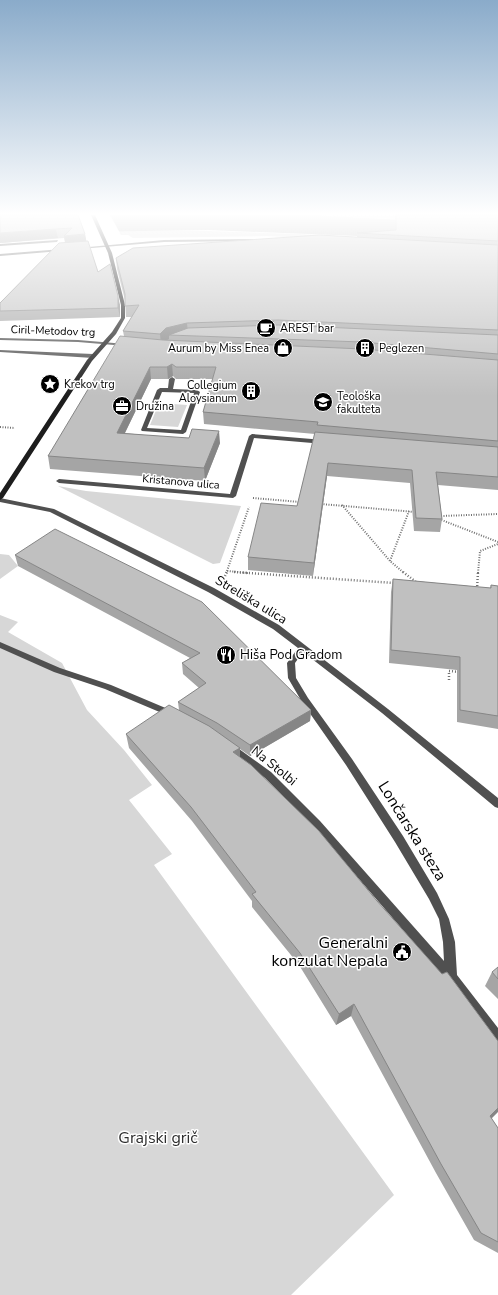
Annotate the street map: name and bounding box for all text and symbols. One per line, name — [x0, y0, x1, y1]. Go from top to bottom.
cafe icon: AREST bar — [255, 317, 277, 339]
place label: AREST bar — [280, 321, 334, 336]
street label: Ciril-Metodov trg — [10, 322, 96, 340]
shop icon: Aurum by Miss Enea — [272, 337, 294, 359]
building icon: Peglezen — [354, 337, 376, 359]
place label: Aurum by Miss Enea — [168, 341, 269, 356]
place label: Peglezen — [379, 341, 424, 356]
place icon: Krekov trg — [39, 373, 61, 395]
place label: Krekov trg — [64, 377, 115, 392]
place label: Collegium Aloysianum — [179, 378, 237, 406]
building icon: Collegium Aloysianum — [240, 380, 262, 402]
place label: Teološka fakulteta — [337, 389, 381, 417]
school or university icon: Teološka fakulteta — [312, 391, 334, 413]
office icon: Družina — [111, 395, 133, 417]
place label: Družina — [136, 399, 174, 414]
street label: Kristanova ulica — [142, 471, 220, 493]
street label: Streliška ulica — [212, 571, 290, 629]
restaurant icon: Hiša Pod Gradom — [215, 644, 237, 666]
place label: Hiša Pod Gradom — [240, 646, 342, 664]
street label: Na Stolbi — [247, 742, 301, 790]
street label: Lončarska steza — [373, 777, 451, 885]
place label: Generalni konzulat Nepala — [272, 932, 388, 972]
public building icon: Generalni konzulat Nepala — [391, 941, 413, 963]
park label: Grajski grič — [118, 1127, 198, 1149]

